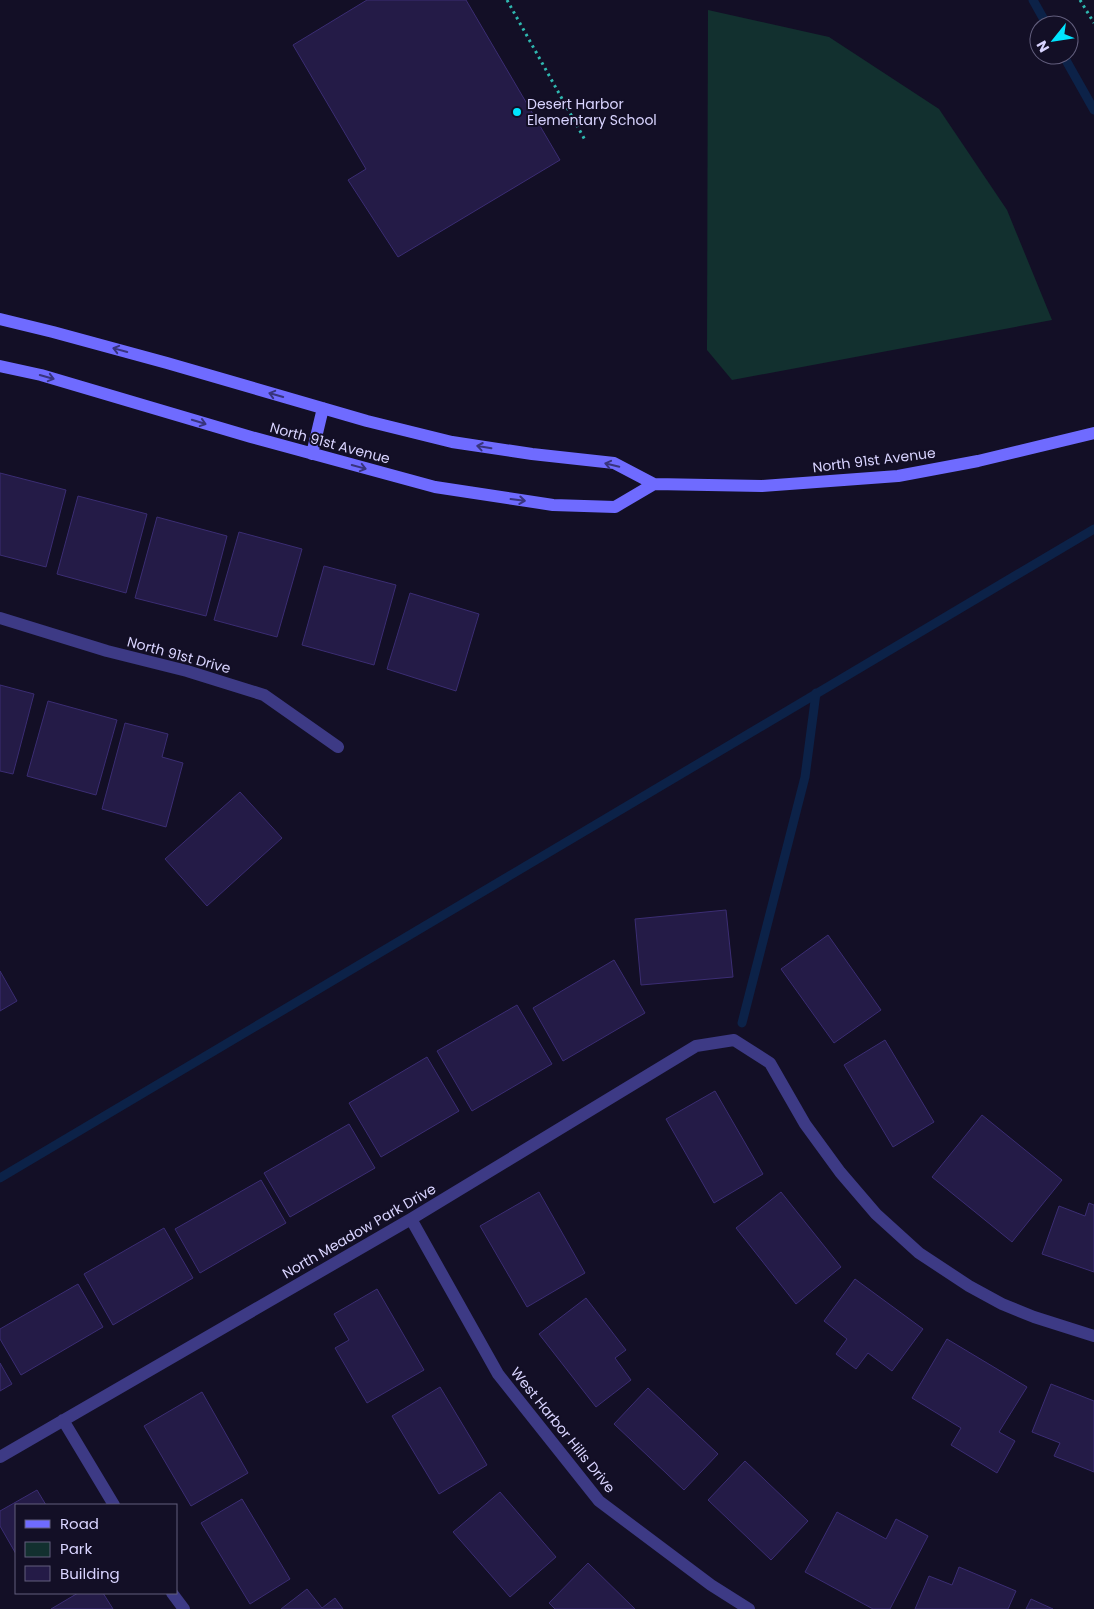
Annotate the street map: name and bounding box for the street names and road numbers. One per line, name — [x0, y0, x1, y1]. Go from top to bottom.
street label: North 91st Avenue — [268, 417, 393, 469]
street label: North 91st Avenue — [811, 442, 937, 477]
street label: North 91st Drive — [125, 632, 233, 679]
street label: North Meadow Park Drive — [278, 1179, 440, 1283]
street label: West Harbor Hills Drive — [506, 1363, 620, 1497]

